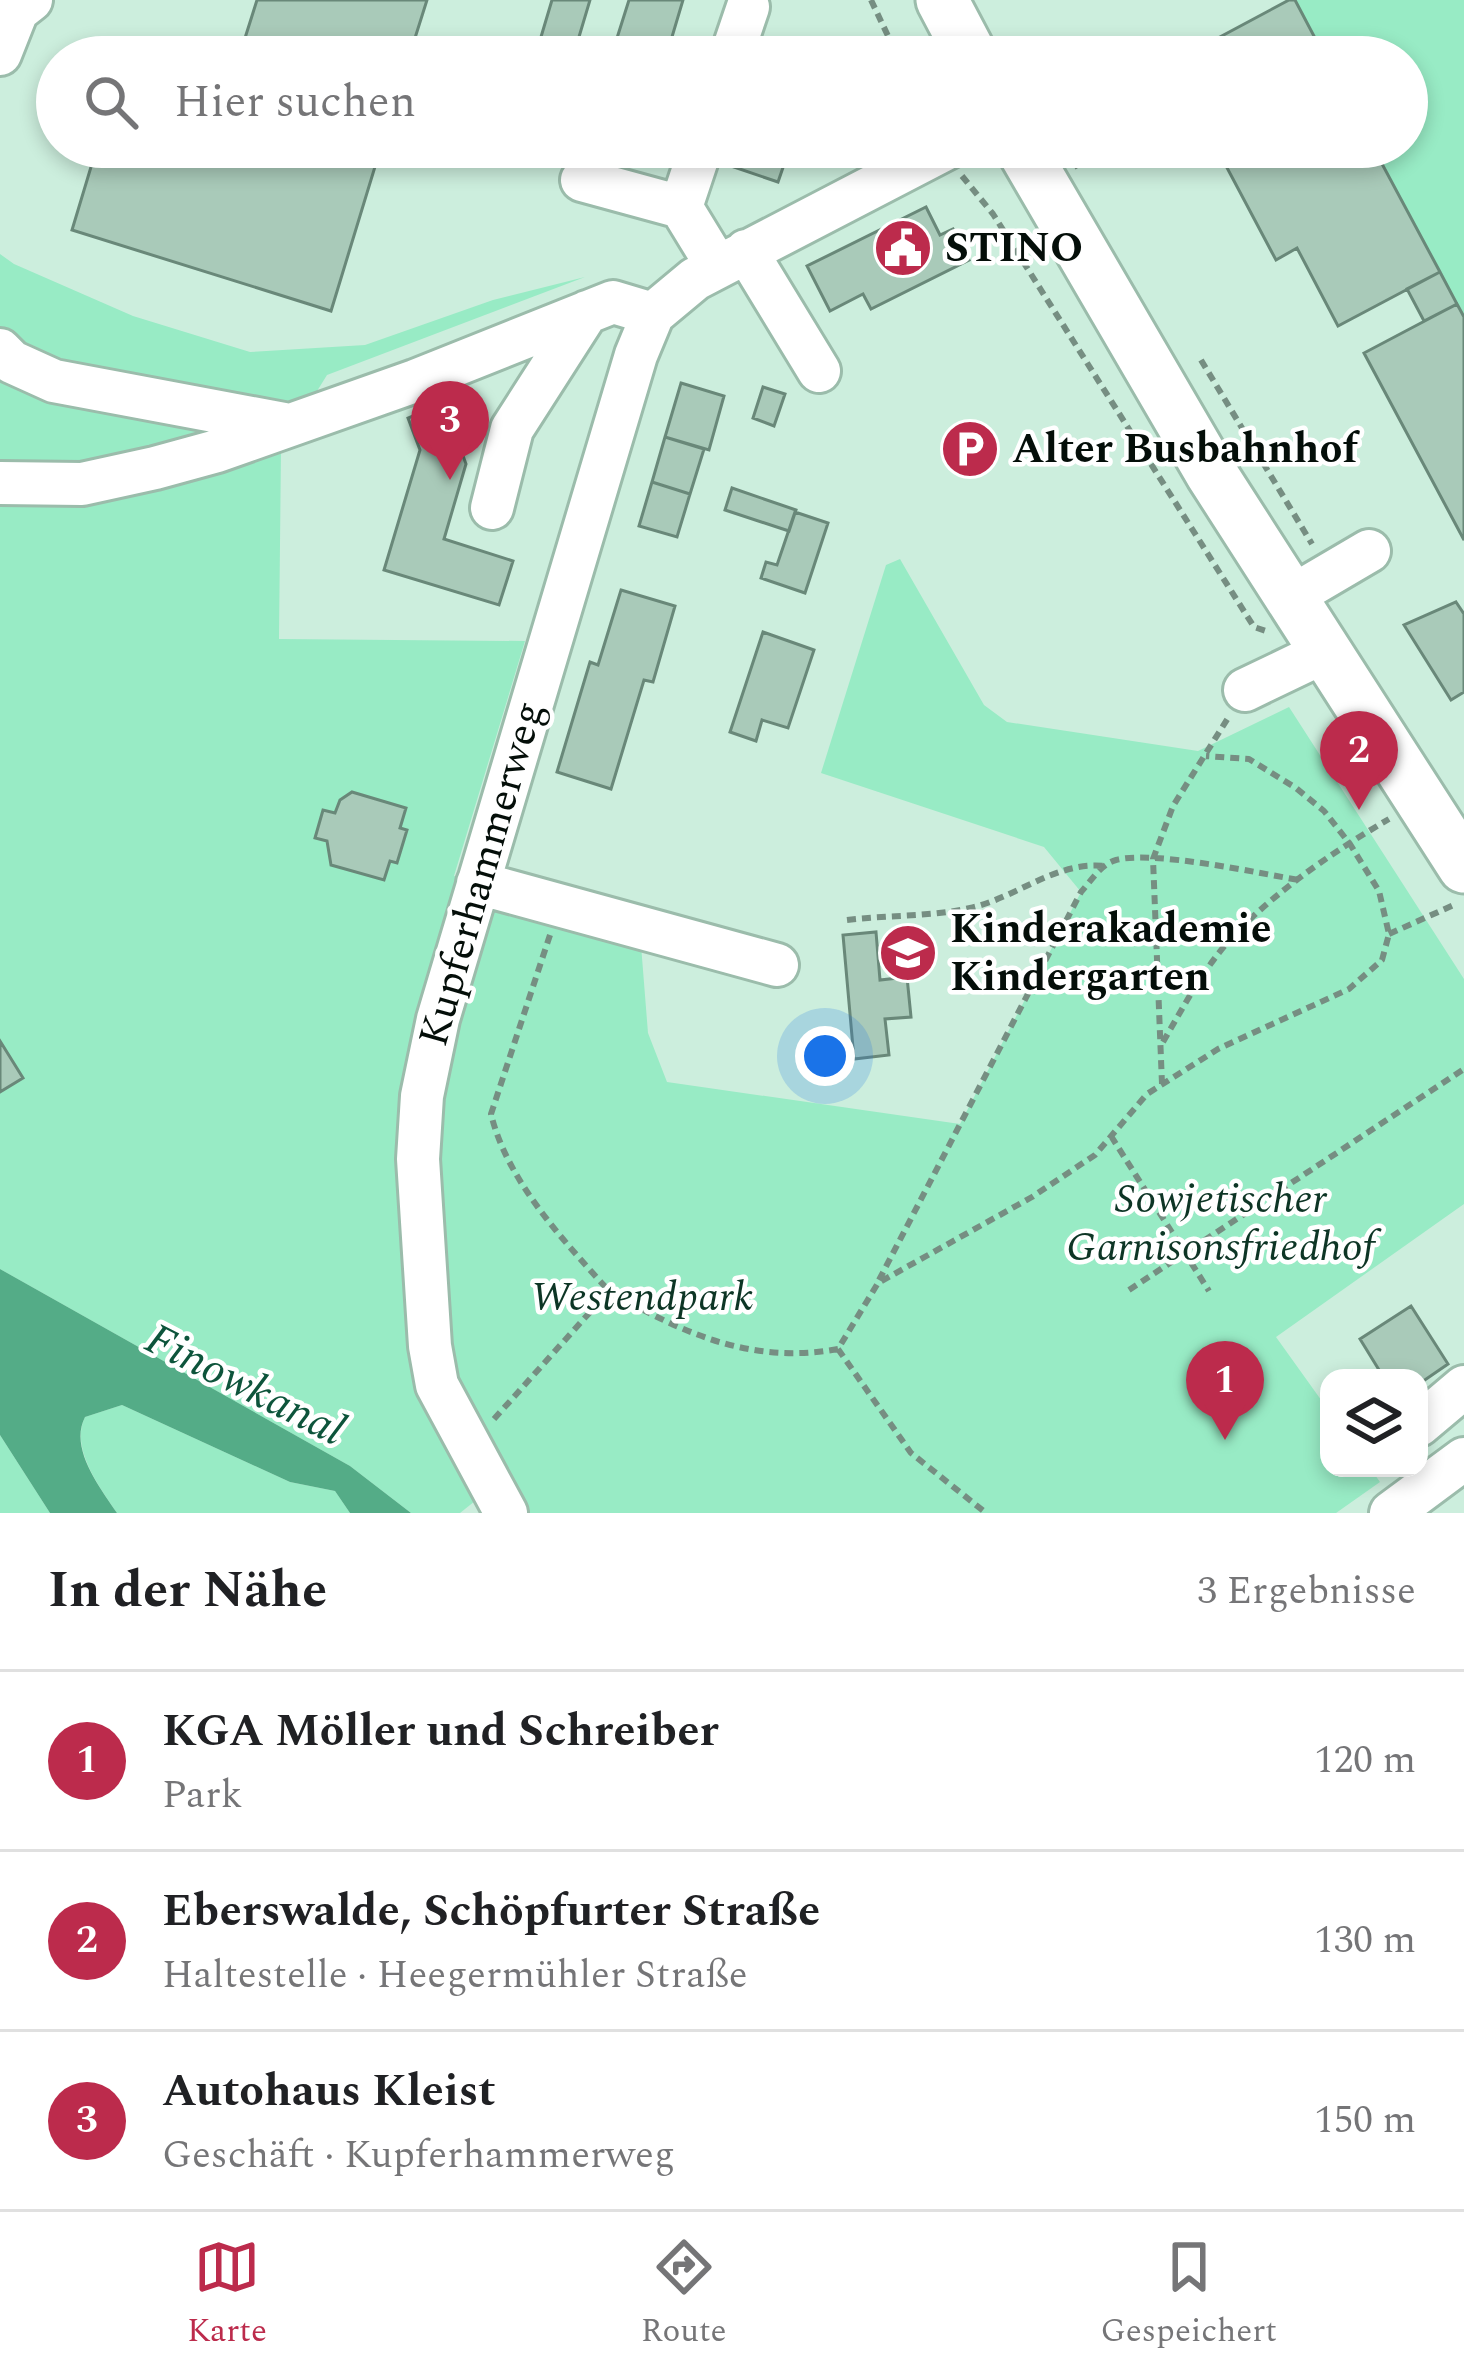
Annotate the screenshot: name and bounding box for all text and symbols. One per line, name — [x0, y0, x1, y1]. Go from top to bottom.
search box — [36, 36, 1428, 168]
text: Hier suchen — [174, 68, 416, 137]
icon: search — [78, 69, 144, 135]
public building icon: STINO — [872, 217, 934, 279]
place label: STINO — [945, 217, 1083, 280]
pin: 3 — [411, 381, 489, 480]
parking icon: Alter Busbahnhof — [939, 418, 1001, 480]
place label: Alter Busbahnhof — [1012, 418, 1360, 481]
street label: Kupferhammerweg — [403, 694, 561, 1054]
pin: 2 — [1320, 711, 1398, 810]
place label: Kinderakademie Kindergarten — [950, 898, 1272, 1009]
school or university icon: Kinderakademie Kindergarten — [877, 922, 939, 984]
your location — [795, 1026, 855, 1086]
park label: Sowjetischer Garnisonsfriedhof — [1066, 1168, 1382, 1279]
park label: Westendpark — [531, 1266, 753, 1329]
water label: Finowkanal — [133, 1305, 357, 1465]
pin: 1 — [1186, 1341, 1264, 1440]
map controls — [1320, 1369, 1428, 1477]
button: layers — [1320, 1369, 1428, 1477]
text: In der Nähe — [48, 1552, 327, 1630]
text: 3 Ergebnisse — [1197, 1562, 1416, 1621]
text: KGA Möller und Schreiber — [162, 1697, 719, 1766]
text: 1 — [76, 1731, 98, 1790]
text: 120 m — [1314, 1731, 1416, 1790]
text: Park — [162, 1766, 242, 1825]
text: Eberswalde, Schöpfurter Straße — [162, 1877, 820, 1946]
text: 2 — [76, 1911, 98, 1970]
text: 130 m — [1314, 1911, 1416, 1970]
text: Haltestelle · Heegermühler Straße — [162, 1946, 748, 2005]
text: Autohaus Kleist — [162, 2057, 496, 2126]
text: 3 — [76, 2091, 98, 2150]
text: 150 m — [1314, 2091, 1416, 2150]
text: Geschäft · Kupferhammerweg — [162, 2126, 675, 2185]
tab: Karte — [187, 2234, 267, 2356]
tab: Route — [641, 2234, 727, 2356]
tab: Gespeichert — [1101, 2234, 1277, 2356]

